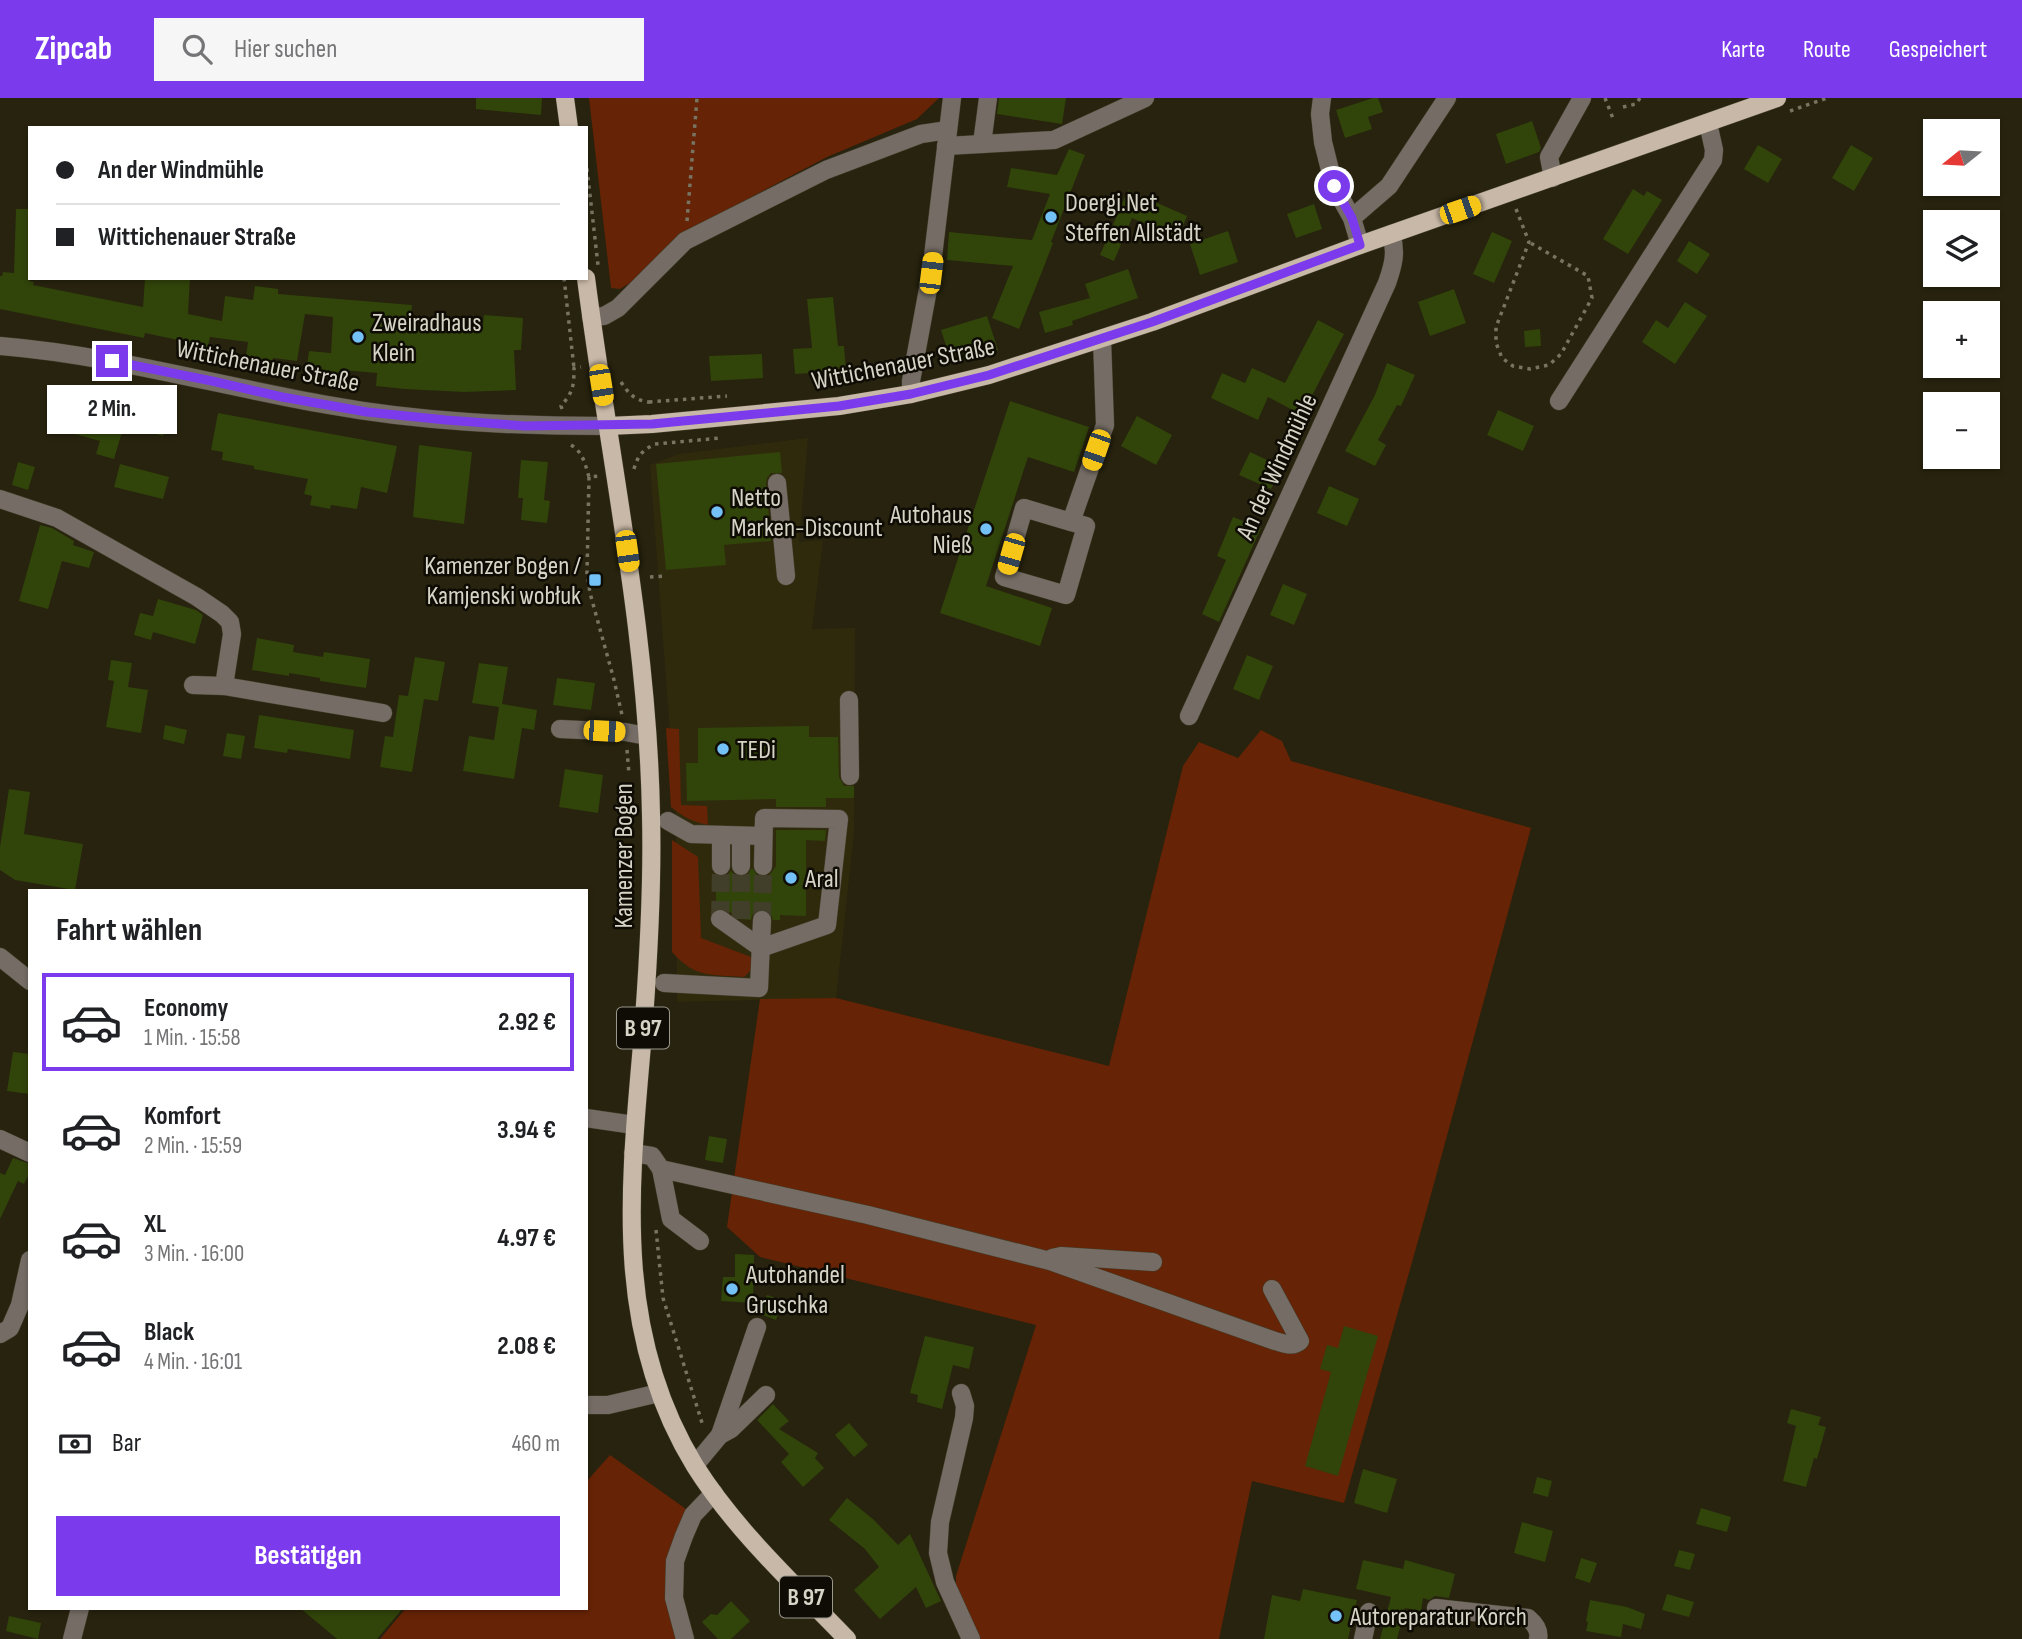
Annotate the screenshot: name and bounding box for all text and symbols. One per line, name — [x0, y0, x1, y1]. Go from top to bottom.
search box — [154, 18, 644, 81]
text: Zipcab — [35, 29, 112, 69]
icon: search — [178, 30, 216, 68]
text: Hier suchen — [234, 34, 337, 65]
text: Karte — [1721, 35, 1765, 64]
text: Route — [1803, 35, 1851, 64]
text: Gespeichert — [1889, 35, 1987, 64]
north arrow — [1923, 119, 2000, 196]
map controls — [1923, 119, 2000, 469]
text: An der Windmühle — [98, 155, 264, 186]
route start — [1318, 170, 1350, 202]
place label: Doergi.Net Steffen Allstädt — [1065, 188, 1201, 249]
car — [1437, 193, 1484, 227]
marker: Doergi.Net Steffen Allstädt — [1043, 209, 1059, 225]
button: layers — [1923, 210, 2000, 287]
text: Wittichenauer Straße — [98, 222, 296, 253]
car — [919, 251, 944, 295]
button: + — [1923, 301, 2000, 378]
place label: Zweiradhaus Klein — [372, 308, 482, 369]
marker: Zweiradhaus Klein — [350, 329, 366, 345]
street label: Wittichenauer Straße — [809, 332, 998, 397]
street label: Wittichenauer Straße — [173, 334, 362, 399]
route end — [96, 345, 128, 377]
car — [588, 363, 615, 407]
callout: 2 Min. — [47, 386, 177, 434]
street label: An der Windmühle — [1230, 389, 1325, 545]
button: − — [1923, 392, 2000, 469]
text: 2 Min. — [88, 395, 136, 423]
car — [1080, 427, 1113, 473]
place label: Netto Marken-Discount — [731, 483, 883, 544]
place label: Autohaus Nieß — [889, 500, 972, 561]
marker: Netto Marken-Discount — [709, 504, 725, 520]
marker: Autohaus Nieß — [978, 521, 994, 537]
car — [614, 529, 641, 573]
car — [996, 531, 1027, 577]
place label: Kamenzer Bogen / Kamjenski wobłuk — [424, 551, 581, 612]
marker: Kamenzer Bogen / Kamjenski wobłuk — [587, 572, 603, 588]
car — [583, 719, 626, 743]
place label: TEDi — [737, 735, 776, 766]
marker: TEDi — [715, 741, 731, 757]
street label: Kamenzer Bogen — [609, 783, 640, 929]
place label: Aral — [804, 864, 839, 895]
marker: Aral — [783, 870, 799, 886]
text: Fahrt wählen — [56, 911, 202, 950]
icon: car — [60, 991, 123, 1054]
text: Economy — [144, 993, 228, 1024]
text: 2.92 € — [498, 1007, 556, 1038]
road number: B 97 — [617, 1008, 669, 1048]
text: 1 Min. · 15:58 — [144, 1024, 241, 1052]
icon: car — [60, 1099, 123, 1162]
text: Komfort — [144, 1101, 221, 1132]
text: 3.94 € — [497, 1115, 556, 1146]
text: 2 Min. · 15:59 — [144, 1132, 242, 1160]
icon: car — [60, 1207, 123, 1270]
text: XL — [144, 1209, 166, 1240]
text: 4.97 € — [497, 1223, 556, 1254]
text: 3 Min. · 16:00 — [144, 1240, 244, 1268]
place label: Autohandel Gruschka — [745, 1260, 845, 1321]
marker: Autohandel Gruschka — [724, 1281, 740, 1297]
icon: car — [60, 1315, 123, 1378]
text: Black — [144, 1317, 194, 1348]
text: 2.08 € — [497, 1331, 556, 1362]
text: 4 Min. · 16:01 — [144, 1348, 242, 1376]
icon: cash — [56, 1425, 94, 1463]
text: Bar — [112, 1428, 141, 1459]
text: 460 m — [512, 1430, 560, 1458]
button: Bestätigen — [56, 1516, 560, 1596]
road number: B 97 — [780, 1576, 832, 1618]
place label: Autoreparatur Korch — [1349, 1602, 1527, 1633]
marker: Autoreparatur Korch — [1328, 1608, 1344, 1624]

